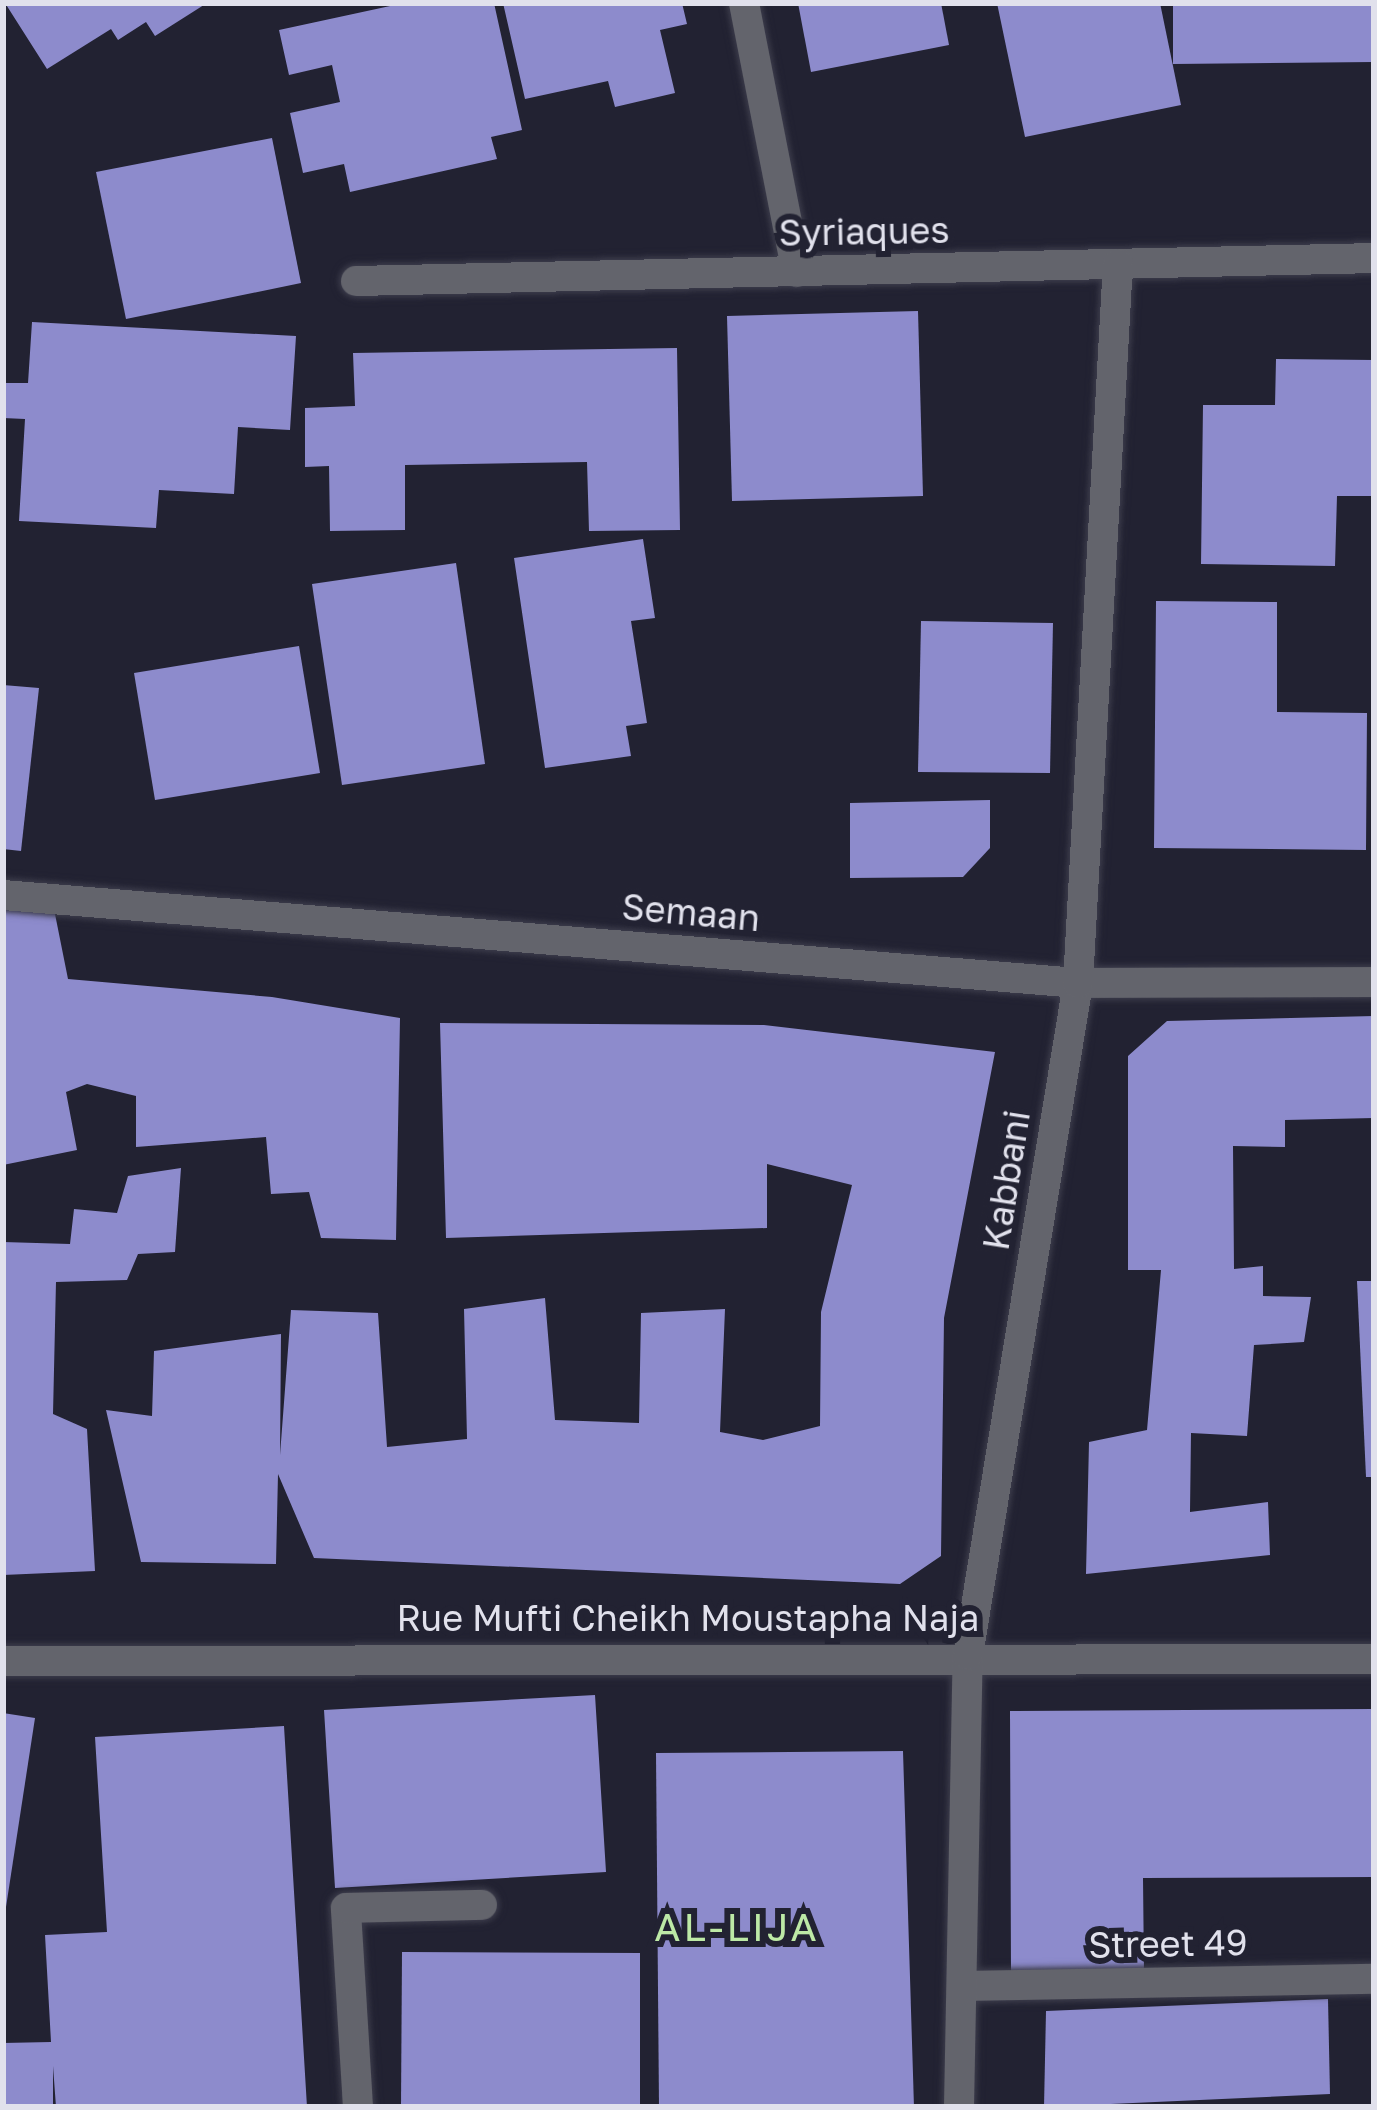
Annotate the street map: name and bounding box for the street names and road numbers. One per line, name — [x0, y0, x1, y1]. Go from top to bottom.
street label: Syriaques — [778, 208, 950, 254]
street label: Semaan — [620, 884, 762, 940]
street label: Kabbani — [974, 1107, 1038, 1253]
street label: Rue Mufti Cheikh Moustapha Naja — [397, 1596, 979, 1640]
street label: Street 49 — [1088, 1920, 1248, 1966]

